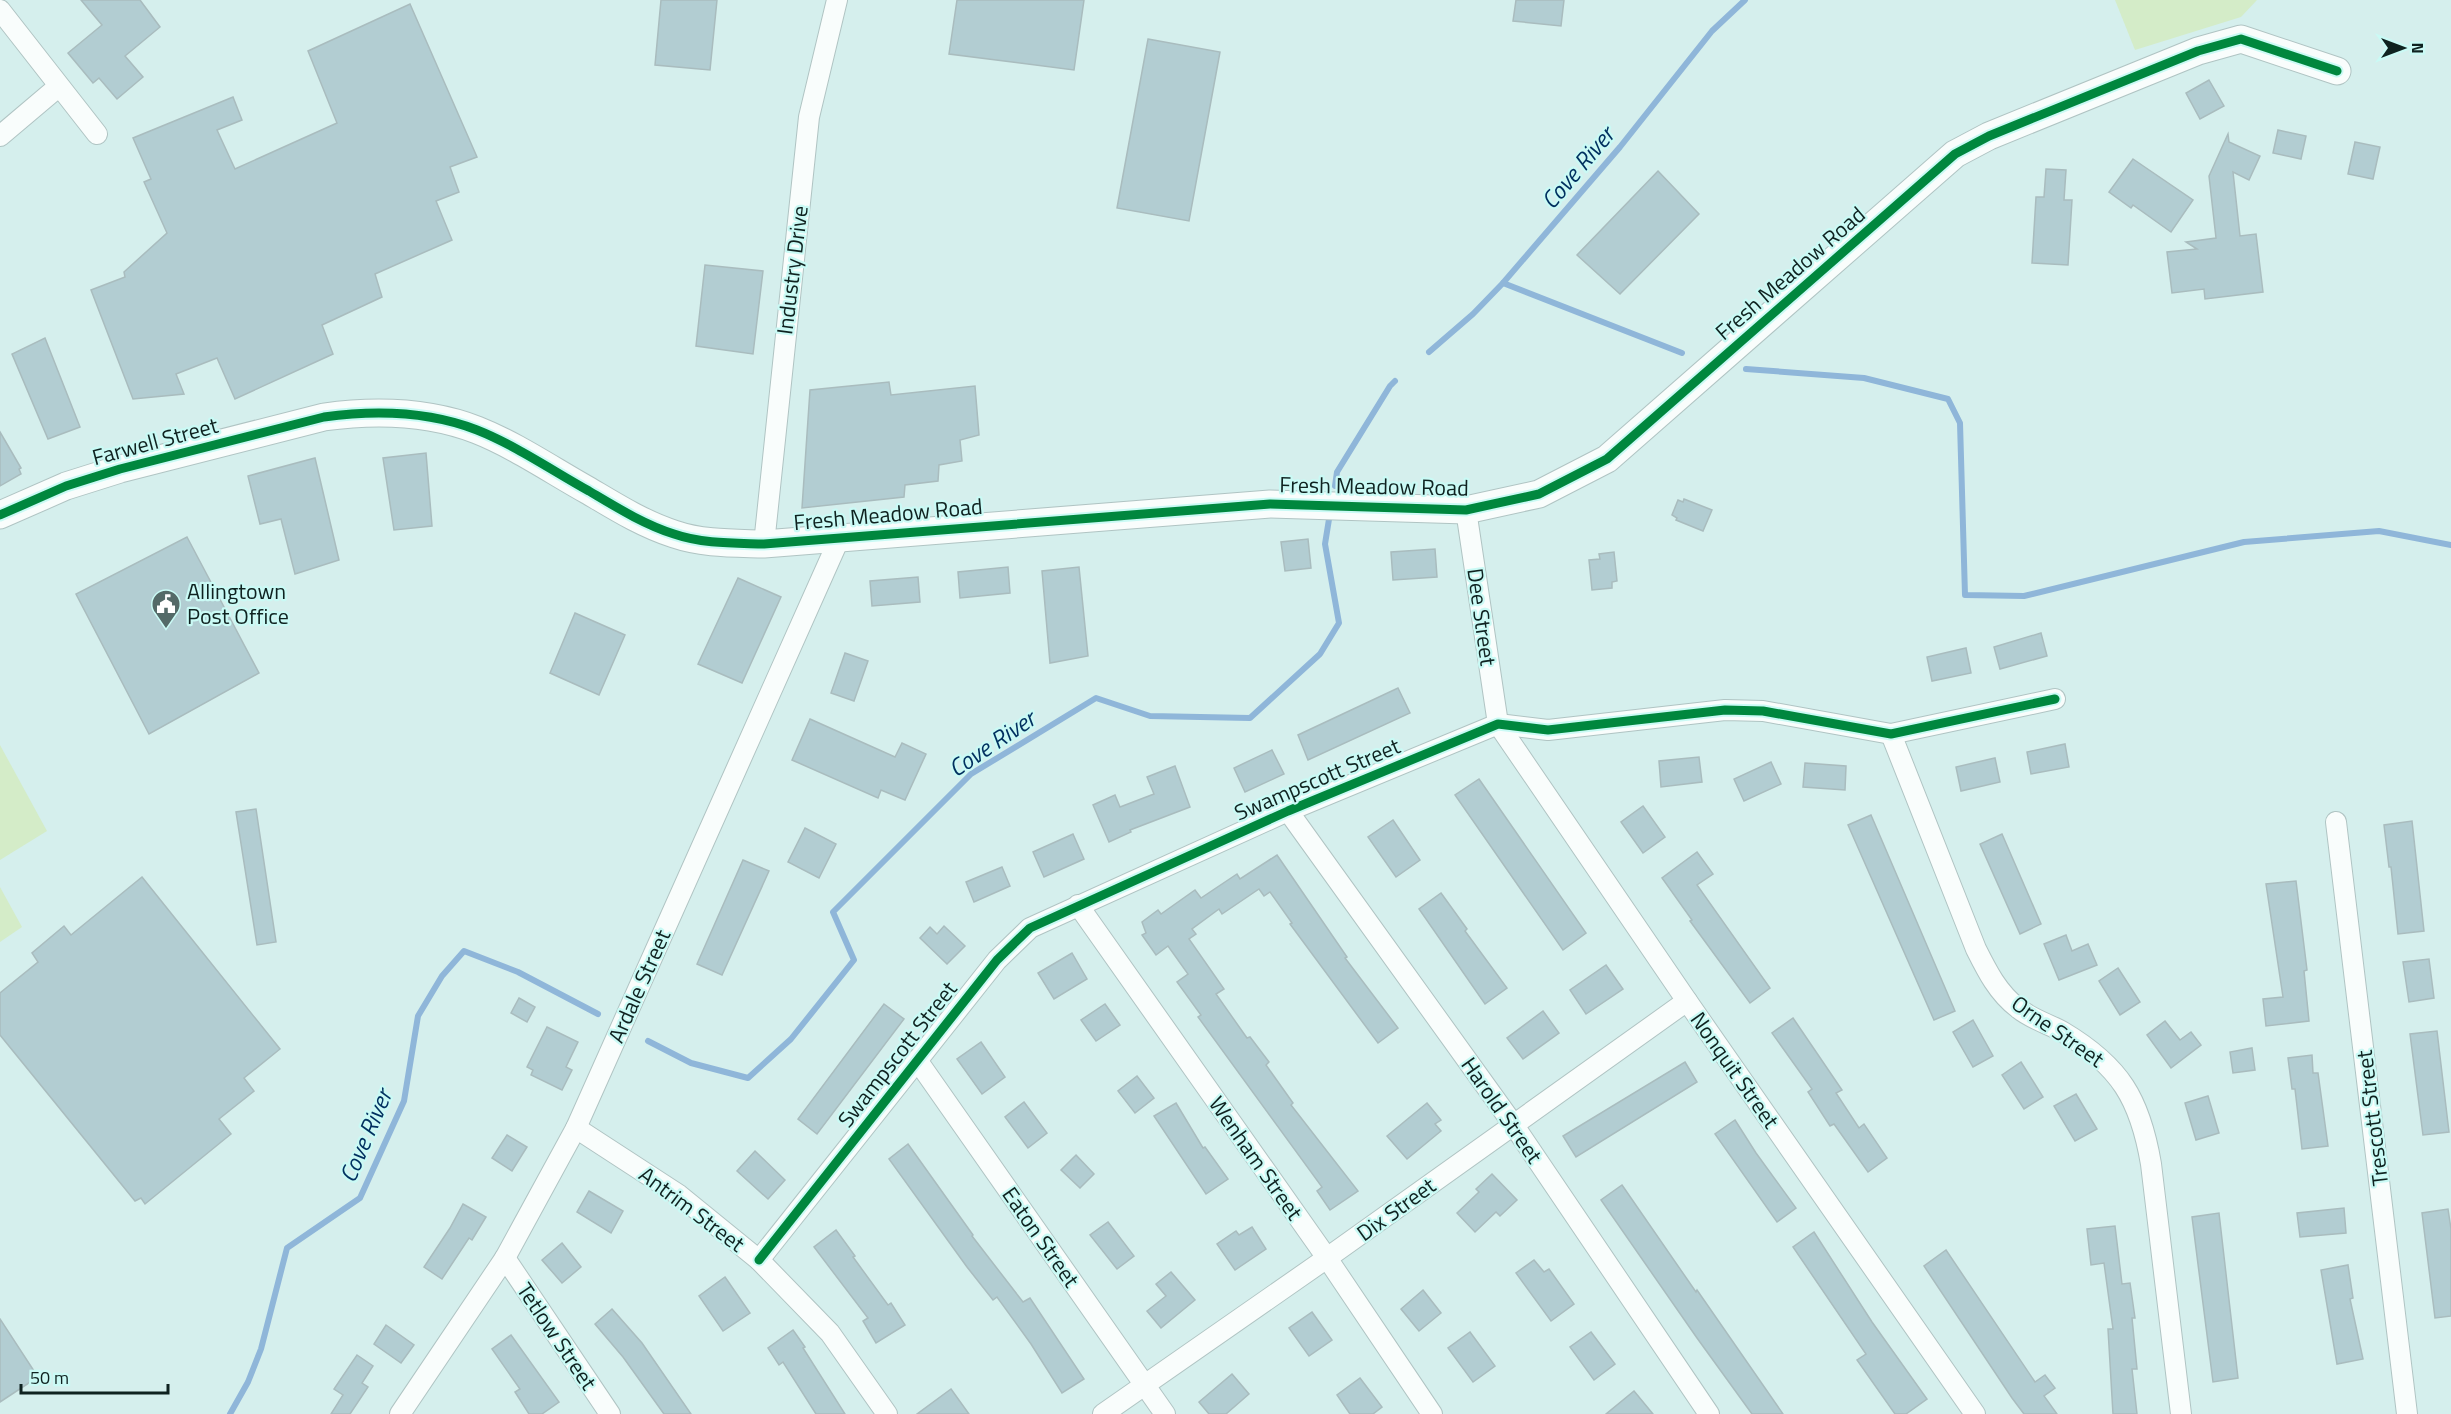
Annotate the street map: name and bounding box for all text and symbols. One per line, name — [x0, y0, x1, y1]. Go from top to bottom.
north arrow — [2373, 18, 2433, 78]
text: N — [2406, 42, 2430, 54]
water label: Cove River — [1532, 116, 1625, 216]
street label: Fresh Meadow Road — [1707, 198, 1873, 348]
street label: Industry Drive — [767, 204, 817, 336]
street label: Farwell Street — [88, 408, 222, 474]
street label: Fresh Meadow Road — [1279, 467, 1469, 505]
street label: Fresh Meadow Road — [792, 489, 984, 539]
street label: Dee Street — [1458, 566, 1506, 668]
place label: Allingtown Post Office — [187, 574, 289, 633]
public building icon: Allingtown Post Office — [150, 588, 182, 630]
water label: Cove River — [941, 699, 1045, 786]
street label: Swampscott Street — [1229, 729, 1406, 829]
street label: Ardale Street — [599, 924, 679, 1048]
street label: Swampscott Street — [829, 973, 965, 1134]
street label: Orne Street — [2005, 986, 2112, 1076]
street label: Nonquit Street — [1682, 1005, 1788, 1135]
street label: Trescott Street — [2347, 1048, 2397, 1188]
street label: Harold Street — [1453, 1050, 1551, 1170]
water label: Cove River — [329, 1080, 402, 1188]
street label: Wenham Street — [1201, 1089, 1312, 1227]
street label: Antrim Street — [632, 1158, 752, 1260]
street label: Dix Street — [1349, 1168, 1443, 1249]
street label: Eaton Street — [994, 1180, 1088, 1294]
street label: Tetlow Street — [508, 1275, 606, 1397]
scale bar — [21, 1357, 168, 1395]
text: 50 m — [30, 1364, 69, 1391]

